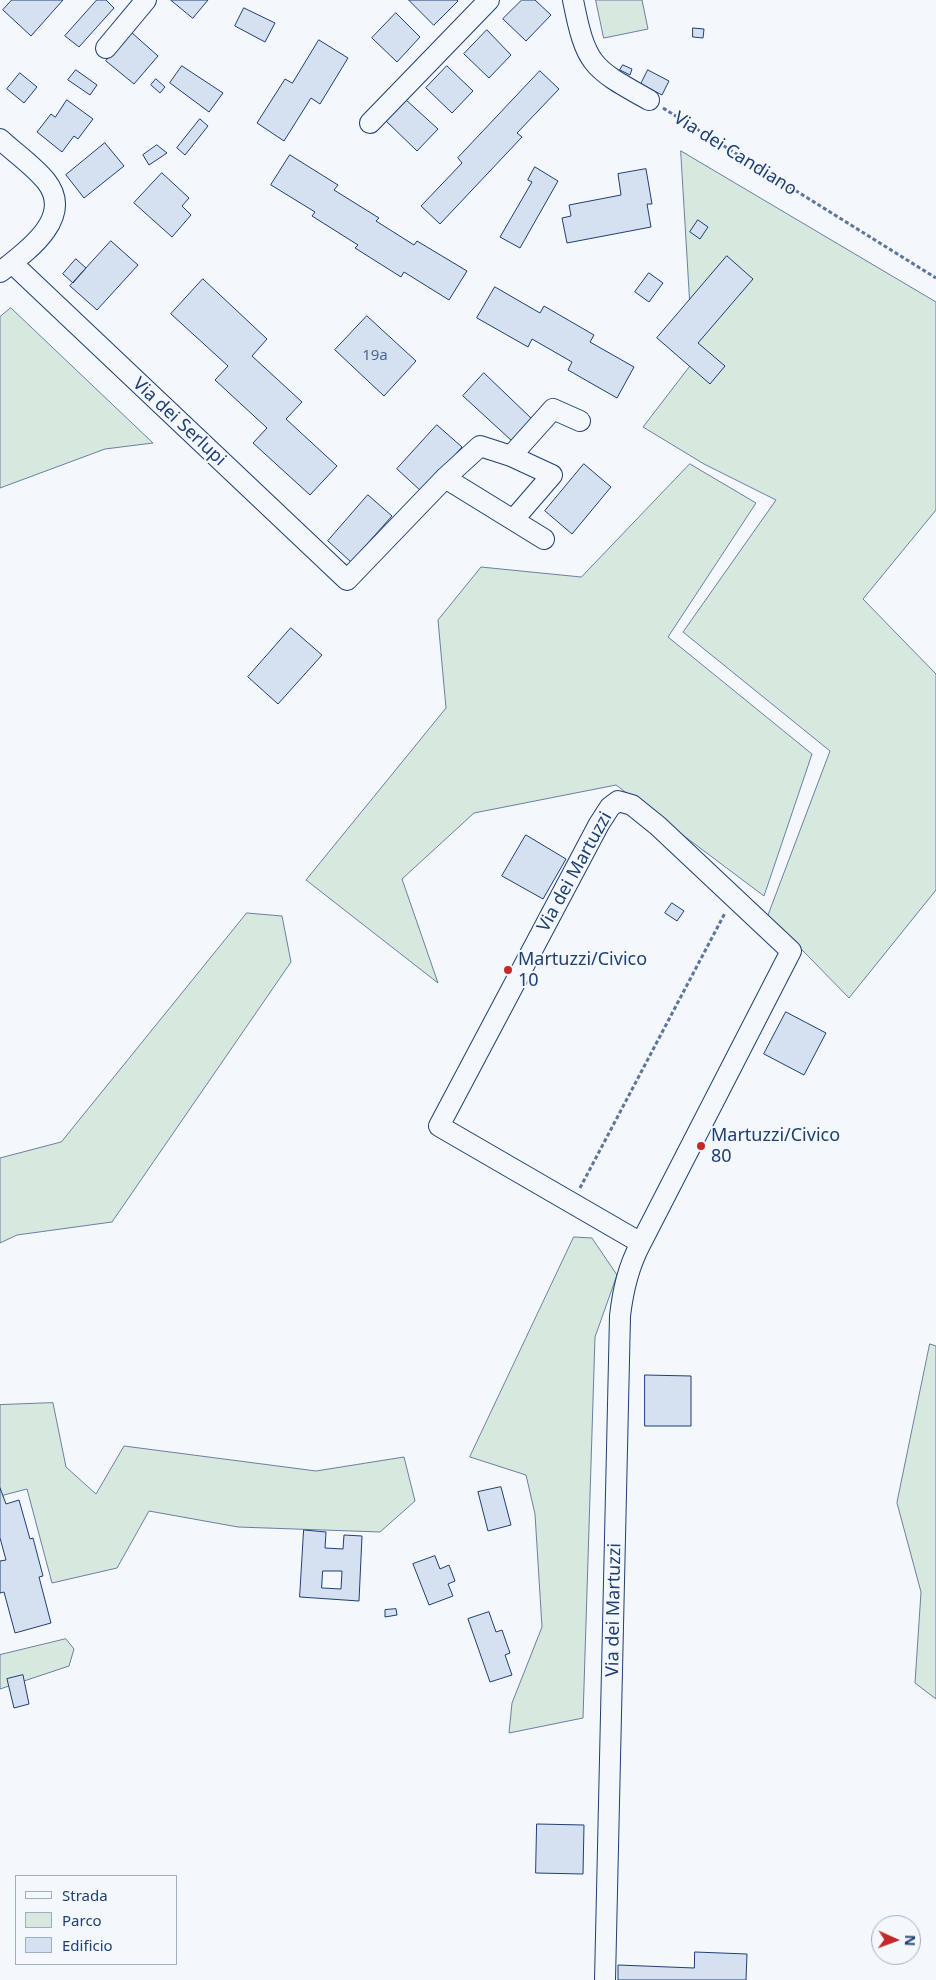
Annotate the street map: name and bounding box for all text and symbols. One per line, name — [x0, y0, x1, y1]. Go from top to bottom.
street label: Via dei Candiano — [669, 107, 801, 201]
house number: 19a — [362, 347, 388, 365]
street label: Via dei Serlupi — [128, 373, 230, 471]
street label: Via dei Martuzzi — [533, 808, 617, 936]
place label: Martuzzi/Civico 10 — [518, 949, 647, 992]
marker: Martuzzi/Civico 10 — [502, 964, 514, 976]
place label: Martuzzi/Civico 80 — [711, 1125, 840, 1168]
marker: Martuzzi/Civico 80 — [695, 1140, 707, 1152]
street label: Via dei Martuzzi — [602, 1543, 626, 1677]
legend — [15, 1875, 178, 1965]
text: Strada — [62, 1885, 108, 1905]
text: Parco — [62, 1910, 102, 1930]
north arrow — [871, 1915, 921, 1965]
text: N — [901, 1934, 920, 1947]
text: Edificio — [62, 1935, 113, 1955]

